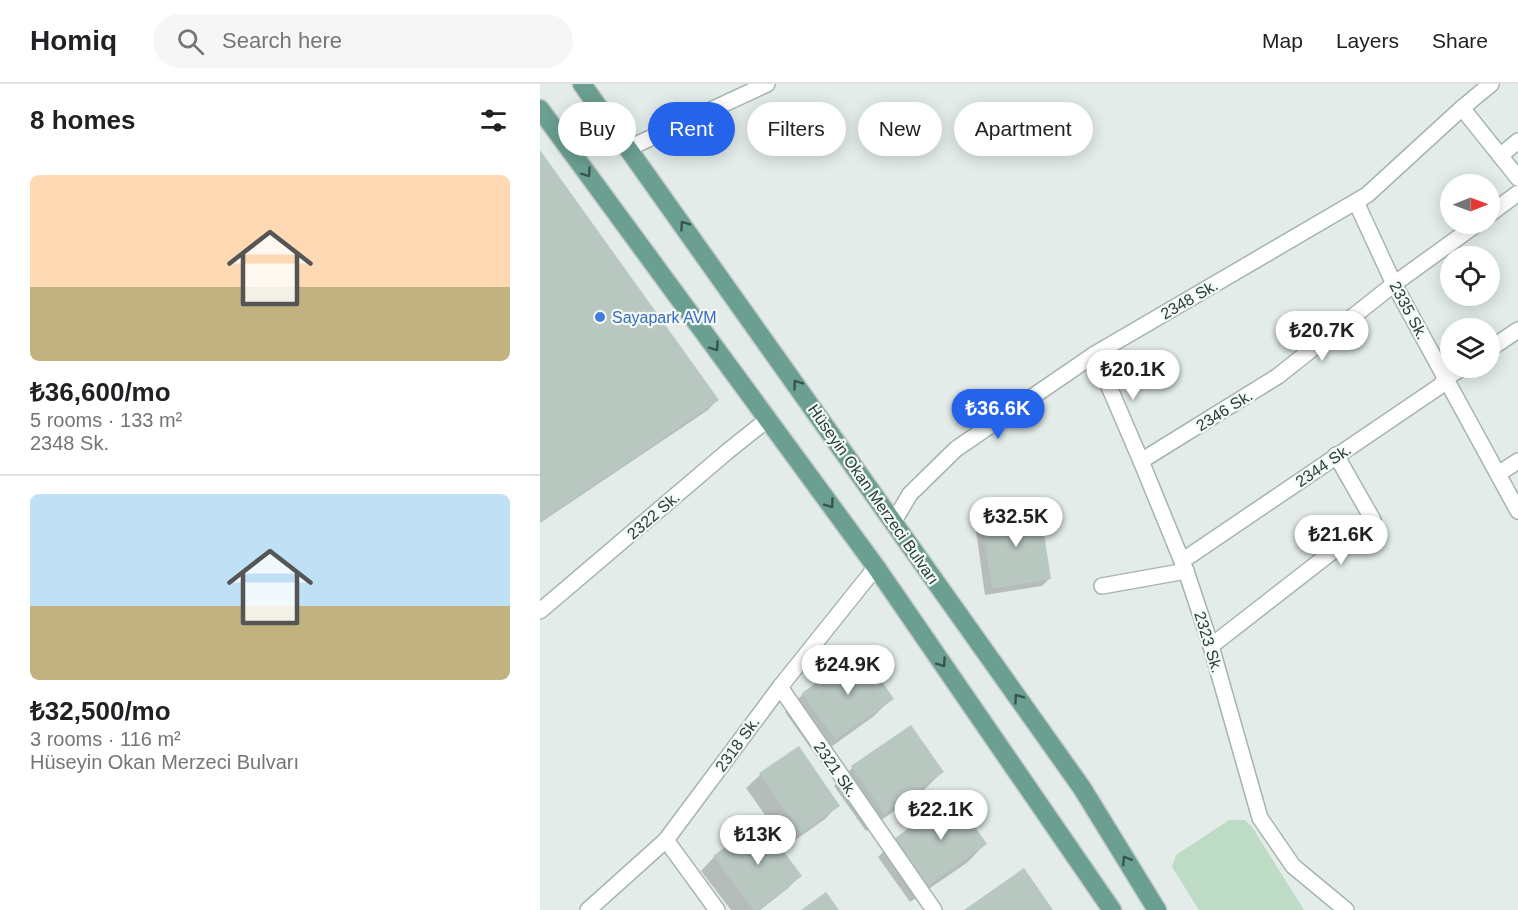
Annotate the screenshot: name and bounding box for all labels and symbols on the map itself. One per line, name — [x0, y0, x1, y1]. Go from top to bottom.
one-way arrow — [580, 166, 591, 177]
north arrow — [1440, 174, 1500, 234]
one-way arrow — [680, 221, 691, 232]
street label: 2348 Sk. — [1158, 276, 1221, 323]
street label: 2335 Sk. — [1386, 278, 1431, 342]
place label: Sayapark AVM — [612, 309, 717, 326]
marker: Sayapark AVM — [593, 310, 607, 324]
pin: ₺20.7K — [1273, 311, 1371, 362]
one-way arrow — [707, 340, 718, 351]
pin: ₺20.1K — [1084, 350, 1182, 401]
one-way arrow — [793, 380, 804, 391]
street label: 2346 Sk. — [1193, 386, 1256, 434]
pin: ₺36.6K — [949, 389, 1047, 440]
street label: Hüseyin Okan Merzeci Bulvarı — [805, 401, 942, 587]
street label: 2344 Sk. — [1292, 441, 1354, 490]
street label: 2322 Sk. — [624, 488, 683, 543]
pin: ₺32.5K — [967, 497, 1065, 548]
one-way arrow — [823, 498, 834, 509]
pin: ₺21.6K — [1292, 515, 1390, 566]
street label: 2323 Sk. — [1191, 609, 1226, 675]
pin: ₺24.9K — [799, 645, 897, 696]
one-way arrow — [935, 657, 946, 668]
one-way arrow — [1014, 693, 1025, 704]
street label: 2318 Sk. — [712, 714, 763, 775]
street label: 2321 Sk. — [811, 739, 861, 800]
pin: ₺22.1K — [892, 790, 990, 841]
pin: ₺13K — [722, 815, 794, 866]
one-way arrow — [1121, 856, 1133, 866]

